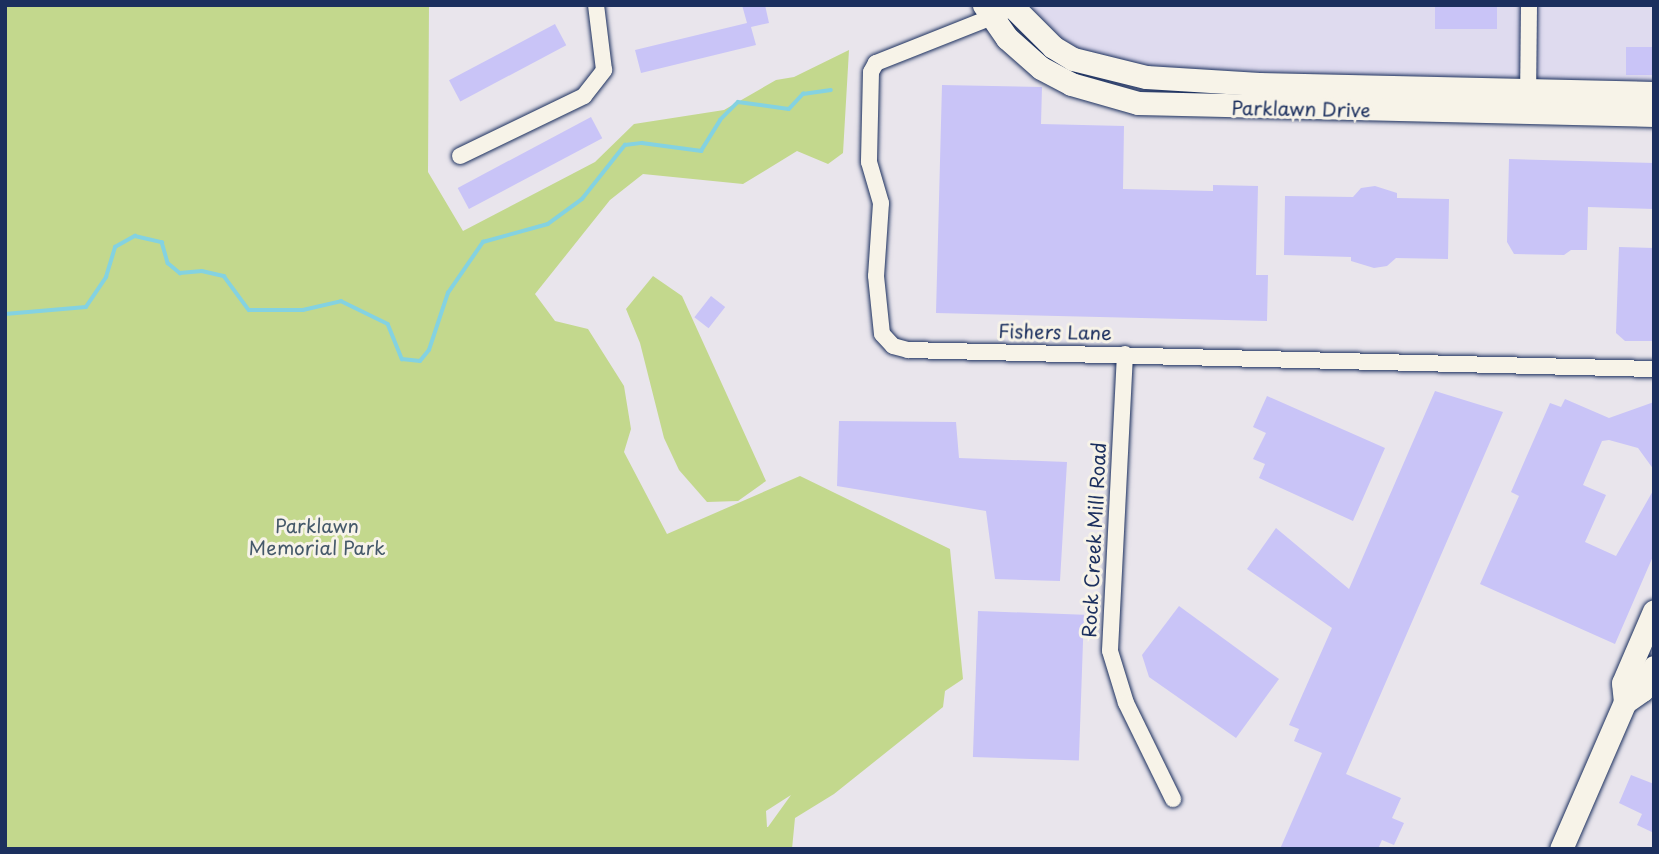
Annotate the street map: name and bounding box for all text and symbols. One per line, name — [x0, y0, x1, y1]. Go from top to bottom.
street label: Parklawn Drive — [1231, 96, 1371, 122]
street label: Fishers Lane — [998, 320, 1112, 344]
street label: Rock Creek Mill Road — [1077, 441, 1111, 639]
park label: Parklawn Memorial Park — [249, 515, 385, 559]

